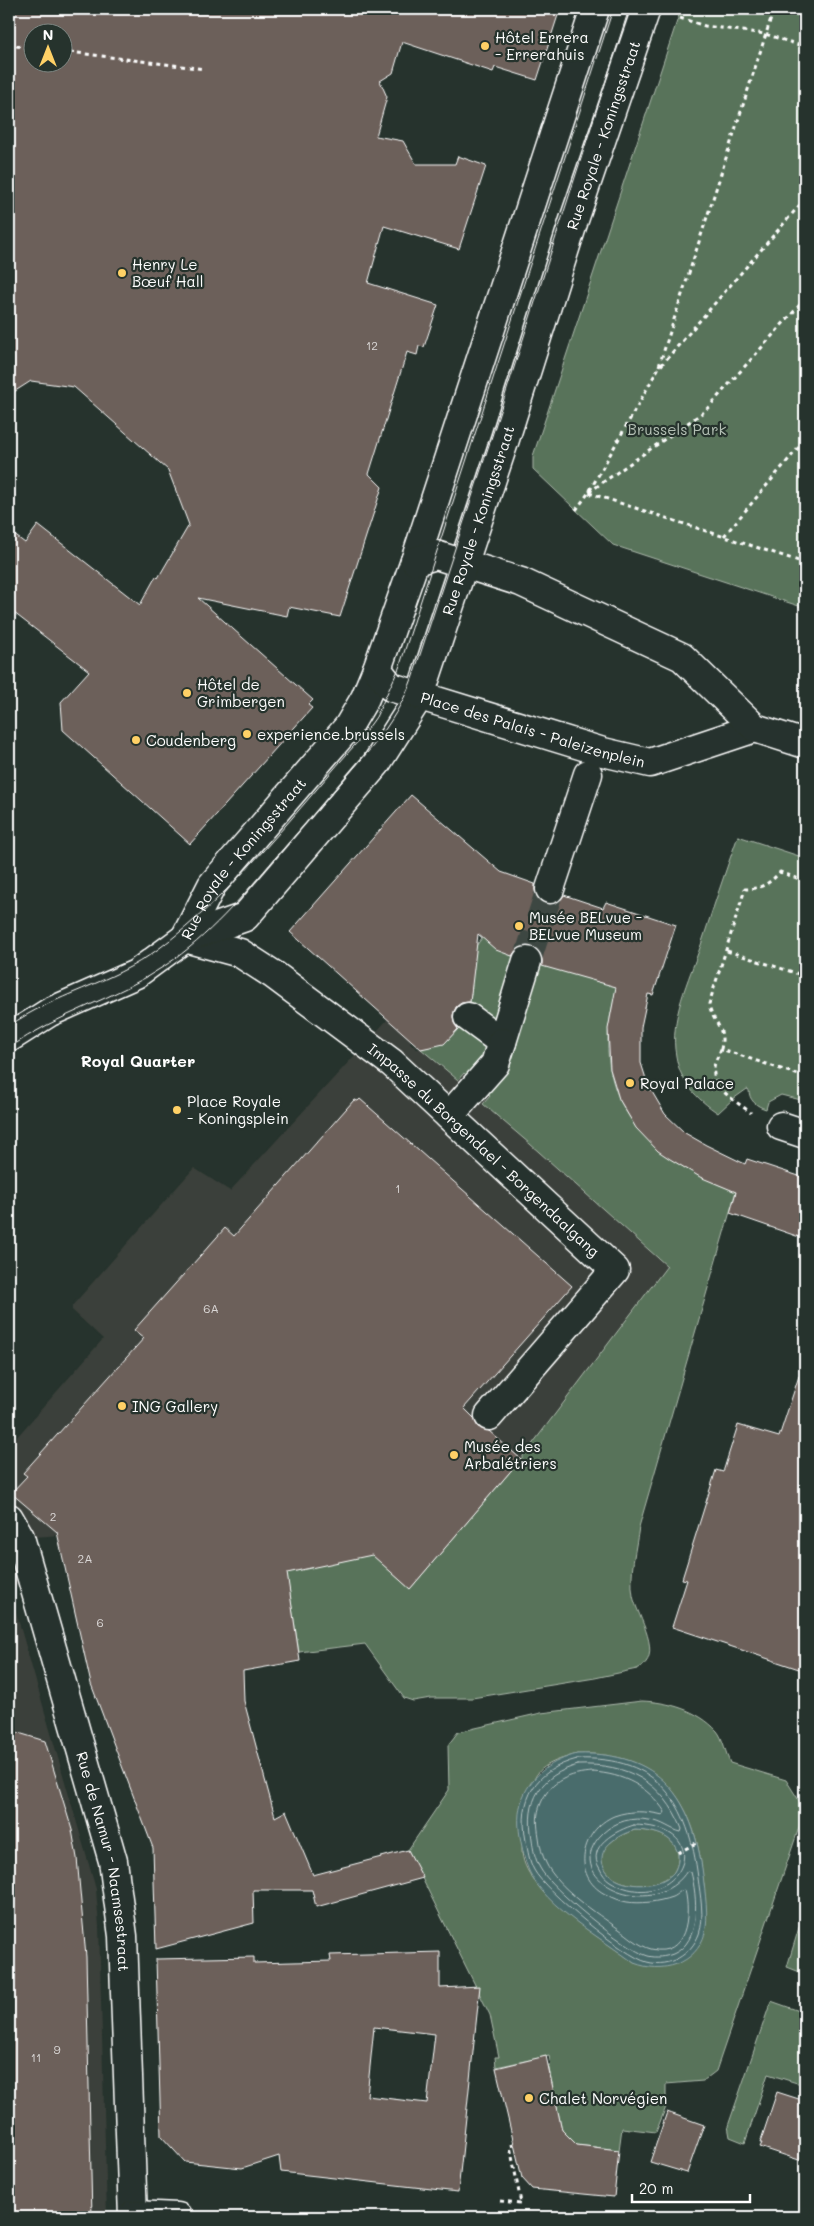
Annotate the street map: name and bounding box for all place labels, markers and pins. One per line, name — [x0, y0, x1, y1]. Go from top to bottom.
place label: Hôtel Errera - Errerahuis — [495, 27, 589, 64]
marker: Hôtel Errera - Errerahuis — [479, 40, 491, 52]
place label: Henry Le Bœuf Hall — [132, 254, 203, 291]
marker: Henry Le Bœuf Hall — [116, 267, 128, 279]
place label: Hôtel de Grimbergen — [197, 674, 285, 711]
marker: Hôtel de Grimbergen — [181, 687, 193, 699]
place label: experience.brussels — [257, 724, 405, 744]
marker: experience.brussels — [241, 728, 253, 740]
place label: Coudenberg — [146, 730, 236, 750]
marker: Coudenberg — [130, 734, 142, 746]
place label: Musée BELvue - BELvue Museum — [529, 907, 642, 944]
marker: Musée BELvue - BELvue Museum — [513, 920, 525, 932]
place label: Royal Palace — [640, 1073, 734, 1093]
marker: Royal Palace — [624, 1077, 636, 1089]
place label: Place Royale - Koningsplein — [187, 1091, 289, 1128]
marker: Place Royale - Koningsplein — [171, 1104, 183, 1116]
place label: ING Gallery — [132, 1396, 218, 1416]
marker: ING Gallery — [116, 1400, 128, 1412]
place label: Musée des Arbalétriers — [464, 1436, 557, 1473]
marker: Musée des Arbalétriers — [448, 1449, 460, 1461]
place label: Chalet Norvégien — [539, 2088, 667, 2108]
marker: Chalet Norvégien — [523, 2092, 535, 2104]

